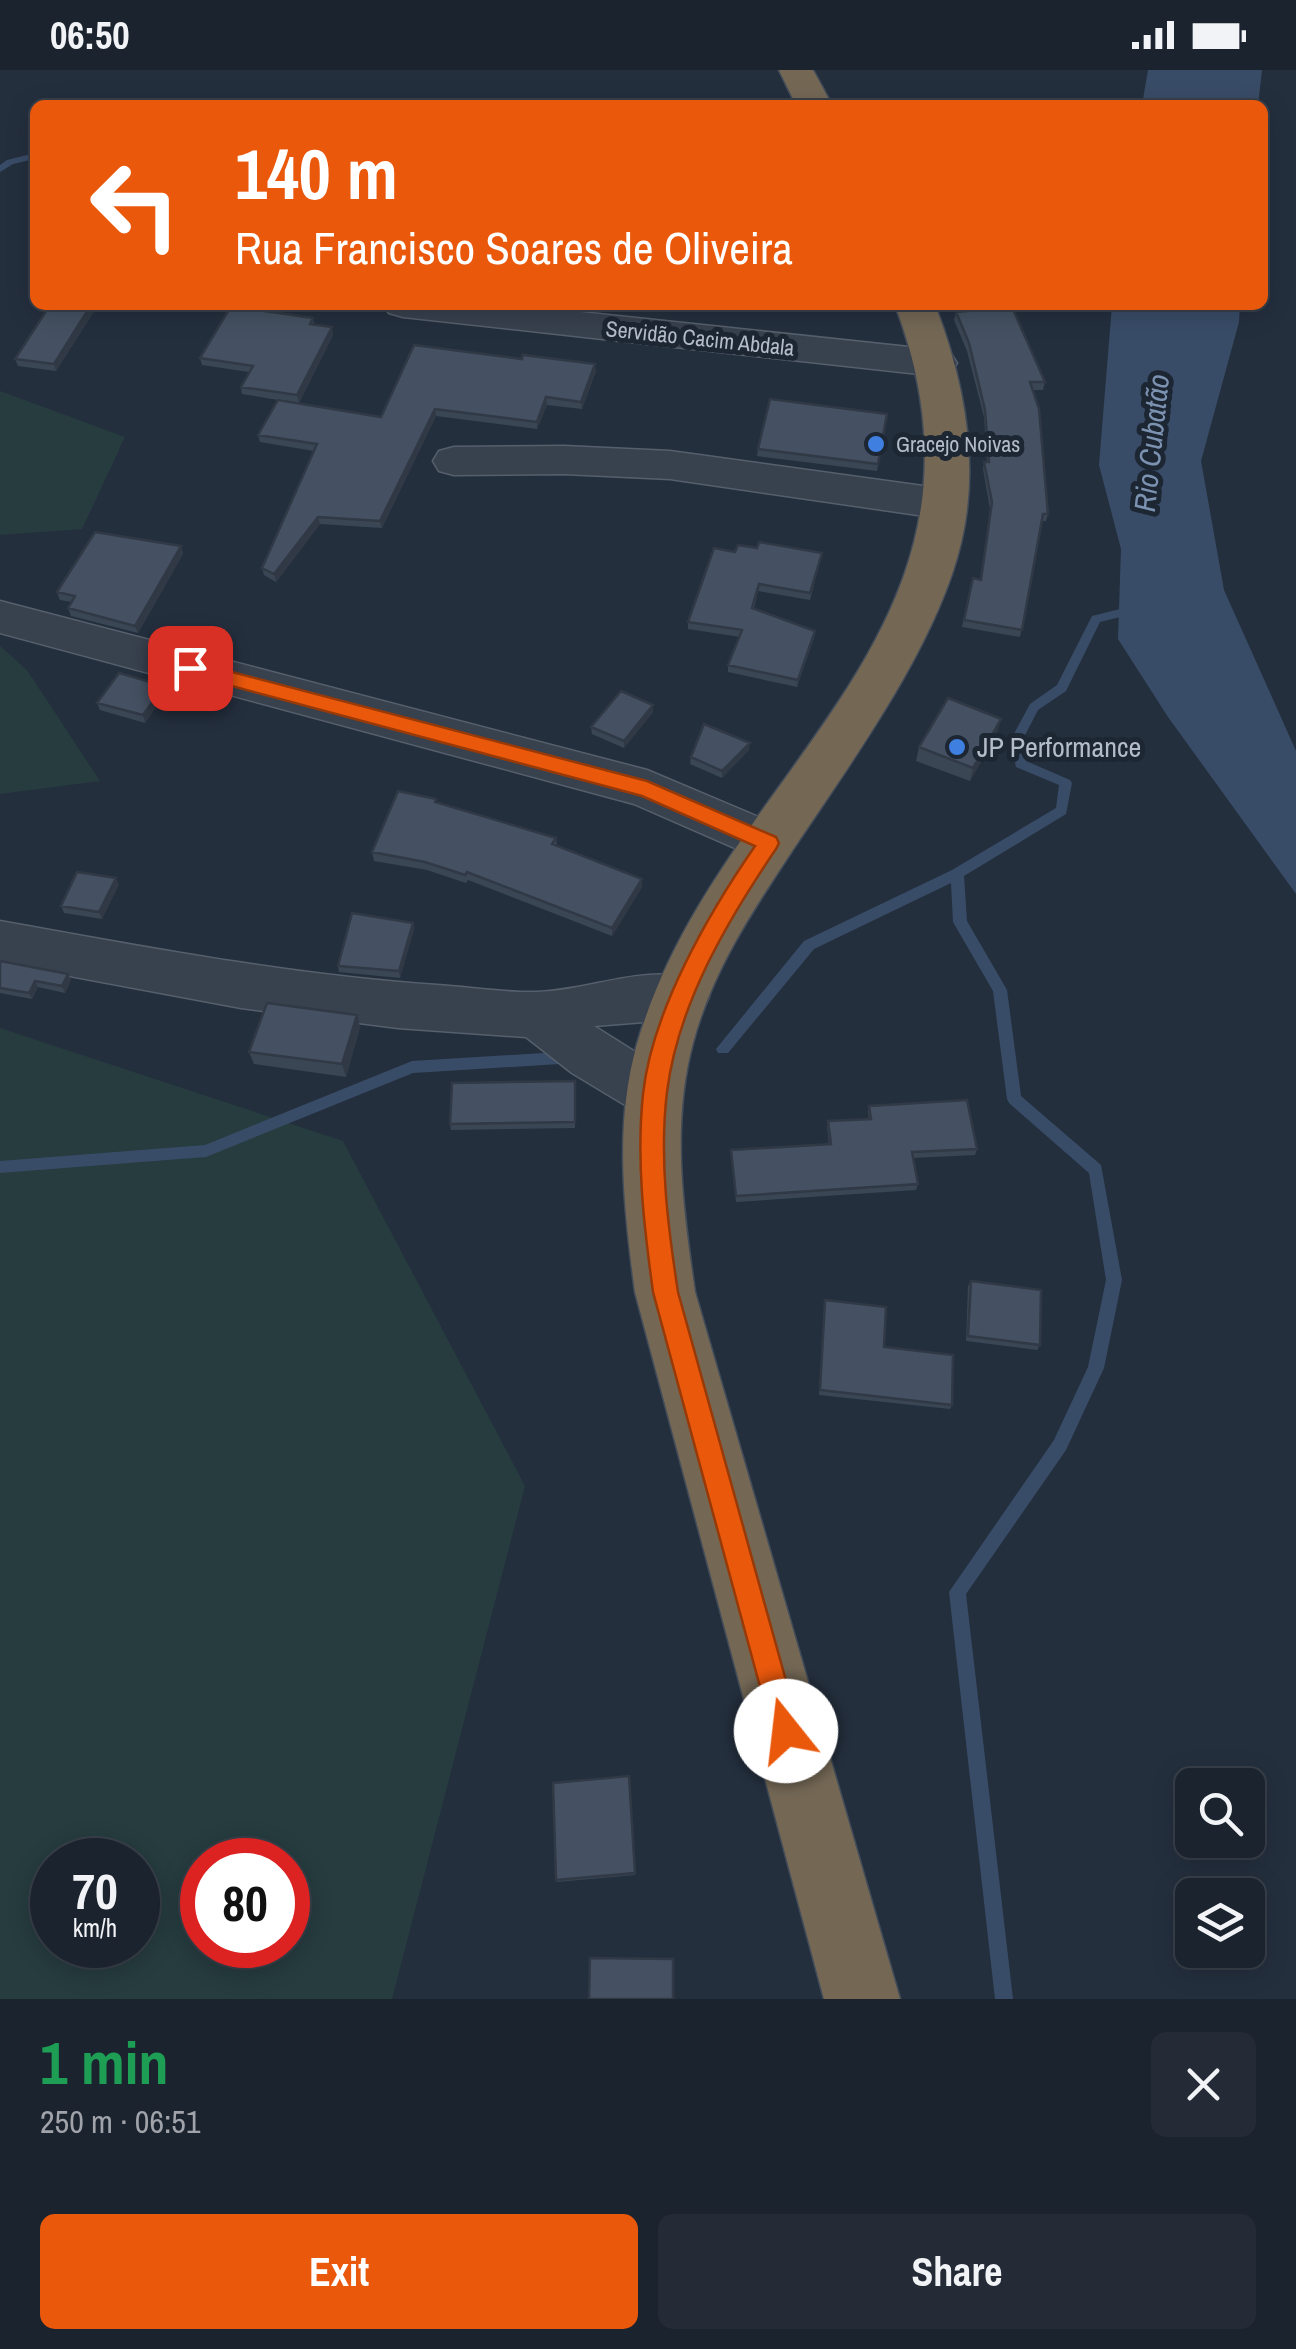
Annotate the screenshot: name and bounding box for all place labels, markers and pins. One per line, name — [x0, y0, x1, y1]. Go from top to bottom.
place label: Gracejo Noivas — [896, 429, 1020, 459]
marker: Gracejo Noivas — [865, 433, 887, 455]
pin — [148, 626, 233, 711]
place label: JP Performance — [977, 728, 1141, 766]
marker: JP Performance — [946, 736, 968, 758]

